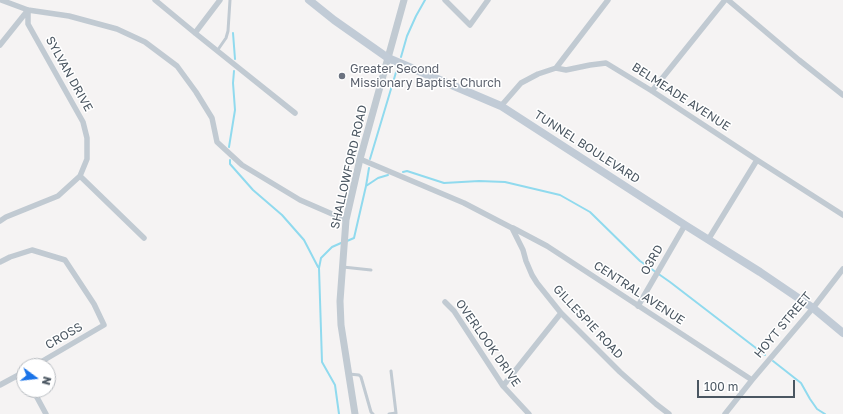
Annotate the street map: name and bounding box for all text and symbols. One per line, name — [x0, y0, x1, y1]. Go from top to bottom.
street label: SYLVAN DRIVE — [42, 34, 96, 114]
street label: BELMEADE AVENUE — [629, 60, 733, 134]
place label: Greater Second Missionary Baptist Church — [350, 62, 501, 90]
marker: Greater Second Missionary Baptist Church — [337, 71, 347, 81]
street label: SHALLOWFORD ROAD — [328, 103, 370, 231]
street label: TUNNEL BOULEVARD — [531, 107, 643, 187]
street label: O3RD — [638, 242, 666, 278]
street label: CENTRAL AVENUE — [591, 258, 687, 328]
street label: GILLESPIE ROAD — [550, 282, 626, 362]
street label: HOYT STREET — [751, 289, 815, 361]
street label: OVERLOOK DRIVE — [452, 297, 524, 389]
street label: CROSS — [43, 320, 85, 352]
north arrow — [16, 358, 56, 398]
scale bar — [699, 372, 797, 398]
text: N — [40, 375, 54, 387]
text: 100 m — [704, 379, 738, 394]

